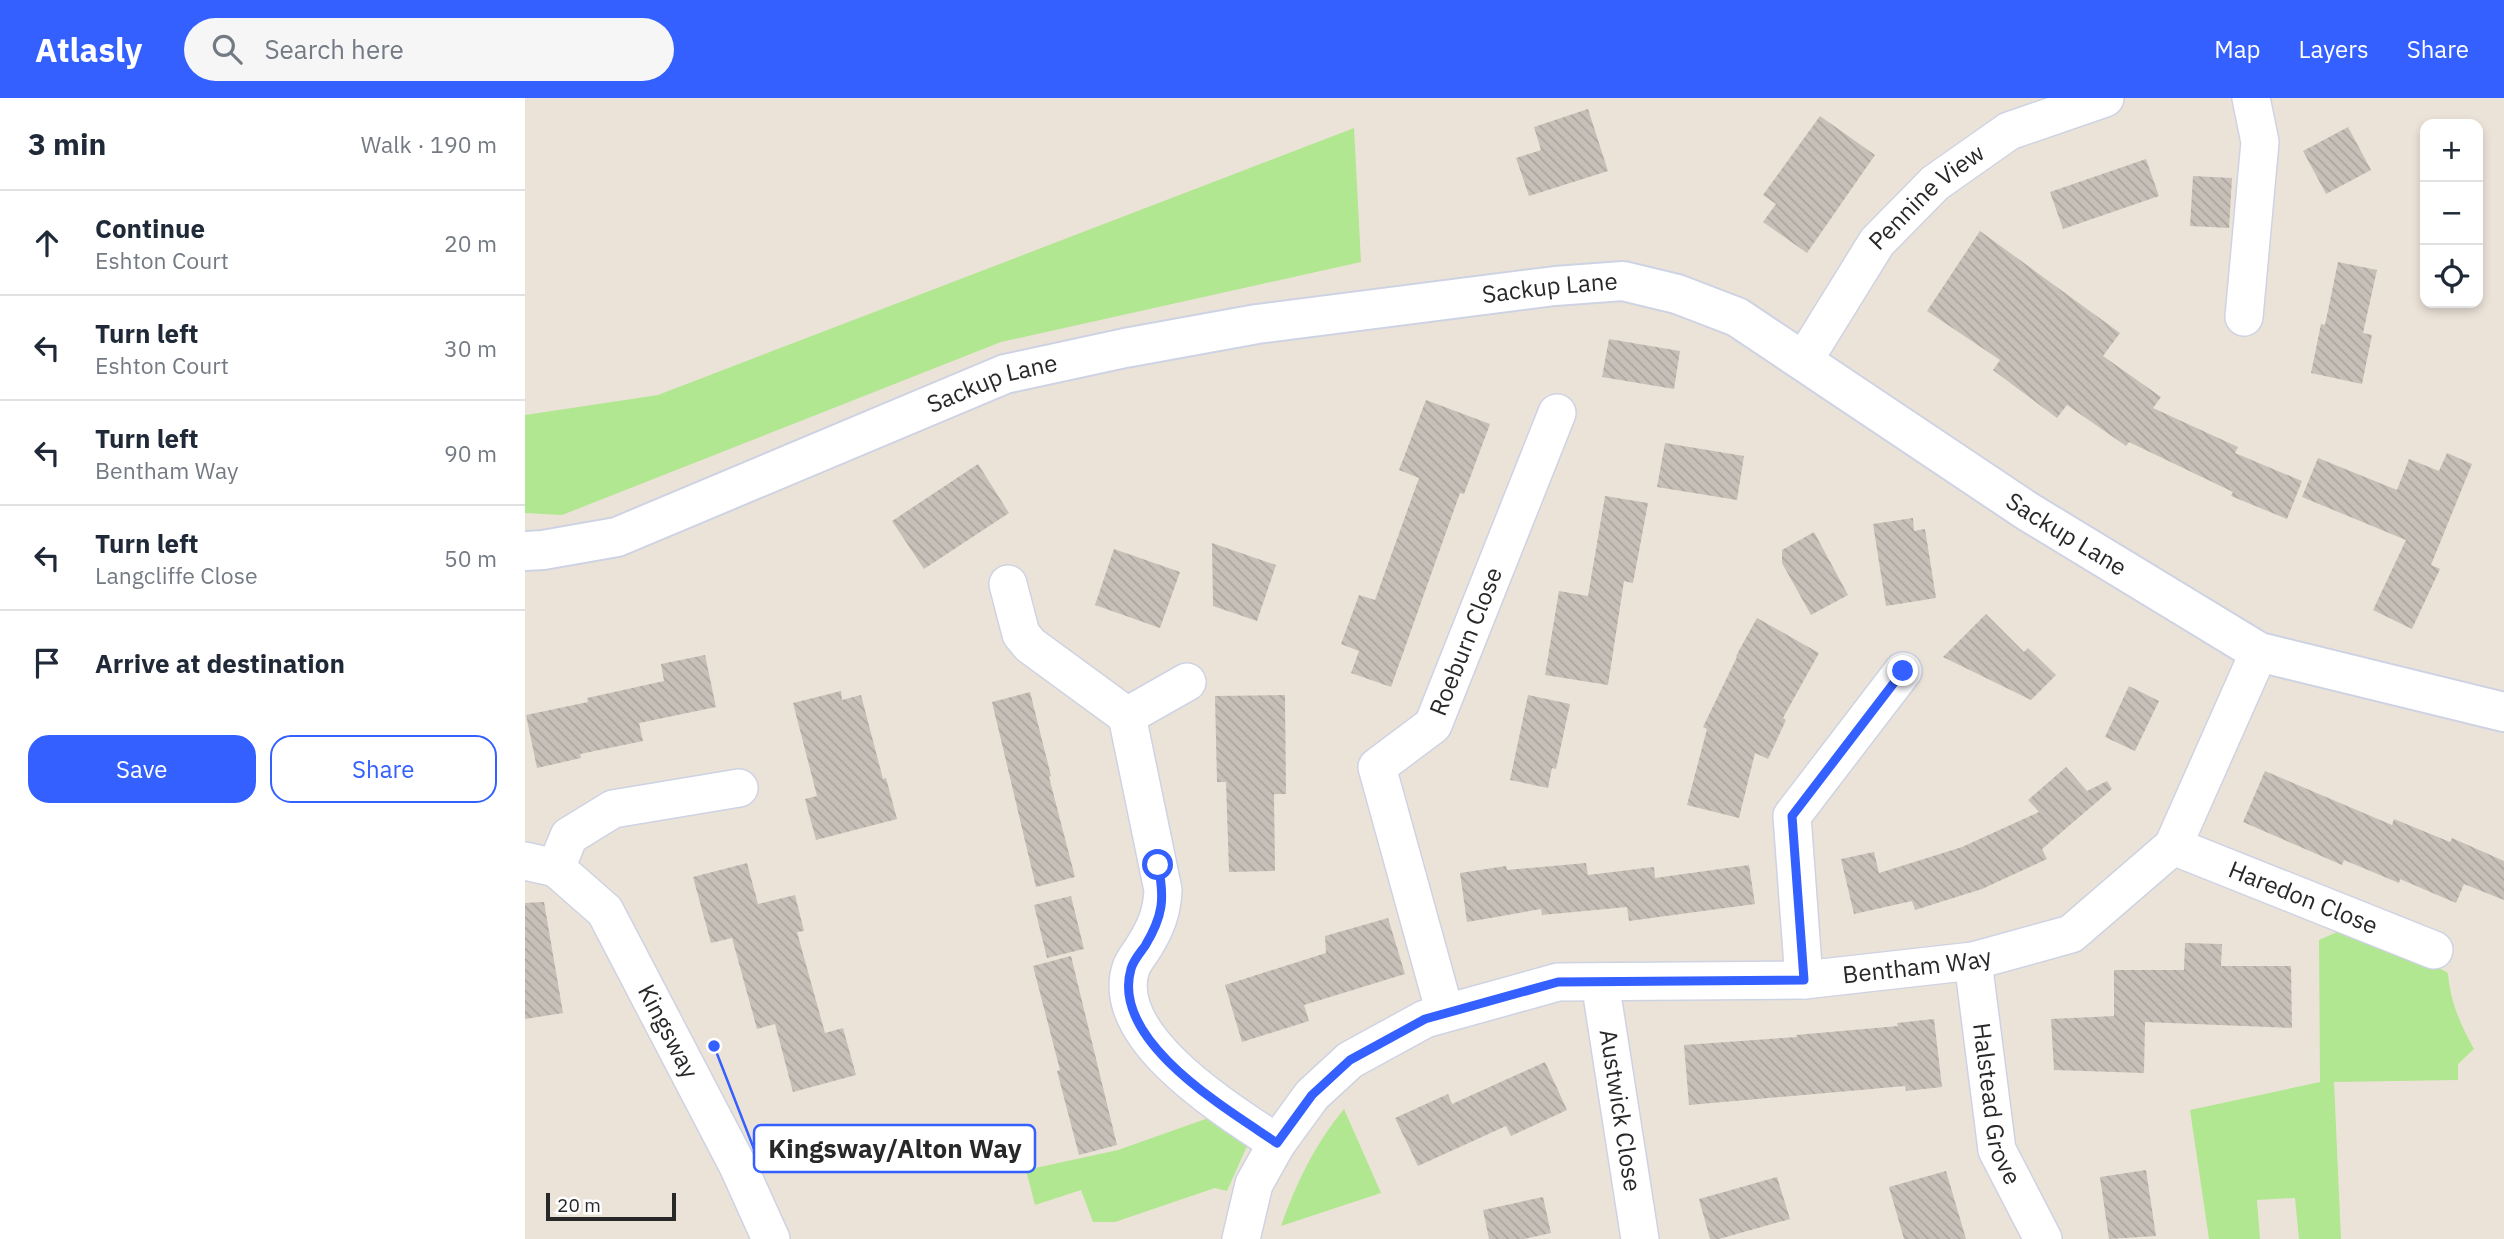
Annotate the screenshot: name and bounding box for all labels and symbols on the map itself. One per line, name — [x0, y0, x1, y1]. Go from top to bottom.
street label: Pennine View — [1861, 136, 1990, 256]
street label: Sackup Lane — [1480, 264, 1619, 310]
street label: Sackup Lane — [922, 346, 1060, 420]
street label: Sackup Lane — [2000, 484, 2133, 583]
street label: Roeburn Close — [1421, 562, 1509, 720]
route end — [1887, 655, 1918, 686]
route start — [1142, 849, 1173, 880]
street label: Haredon Close — [2224, 853, 2383, 941]
street label: Bentham Way — [1841, 940, 1995, 991]
street label: Kingsway — [631, 979, 707, 1084]
street label: Halstead Grove — [1966, 1021, 2029, 1190]
street label: Austwick Close — [1593, 1027, 1649, 1194]
callout: Kingsway/Alton Way — [754, 1125, 1035, 1172]
text: Kingsway/Alton Way — [768, 1131, 1022, 1165]
scale bar — [546, 1190, 675, 1222]

